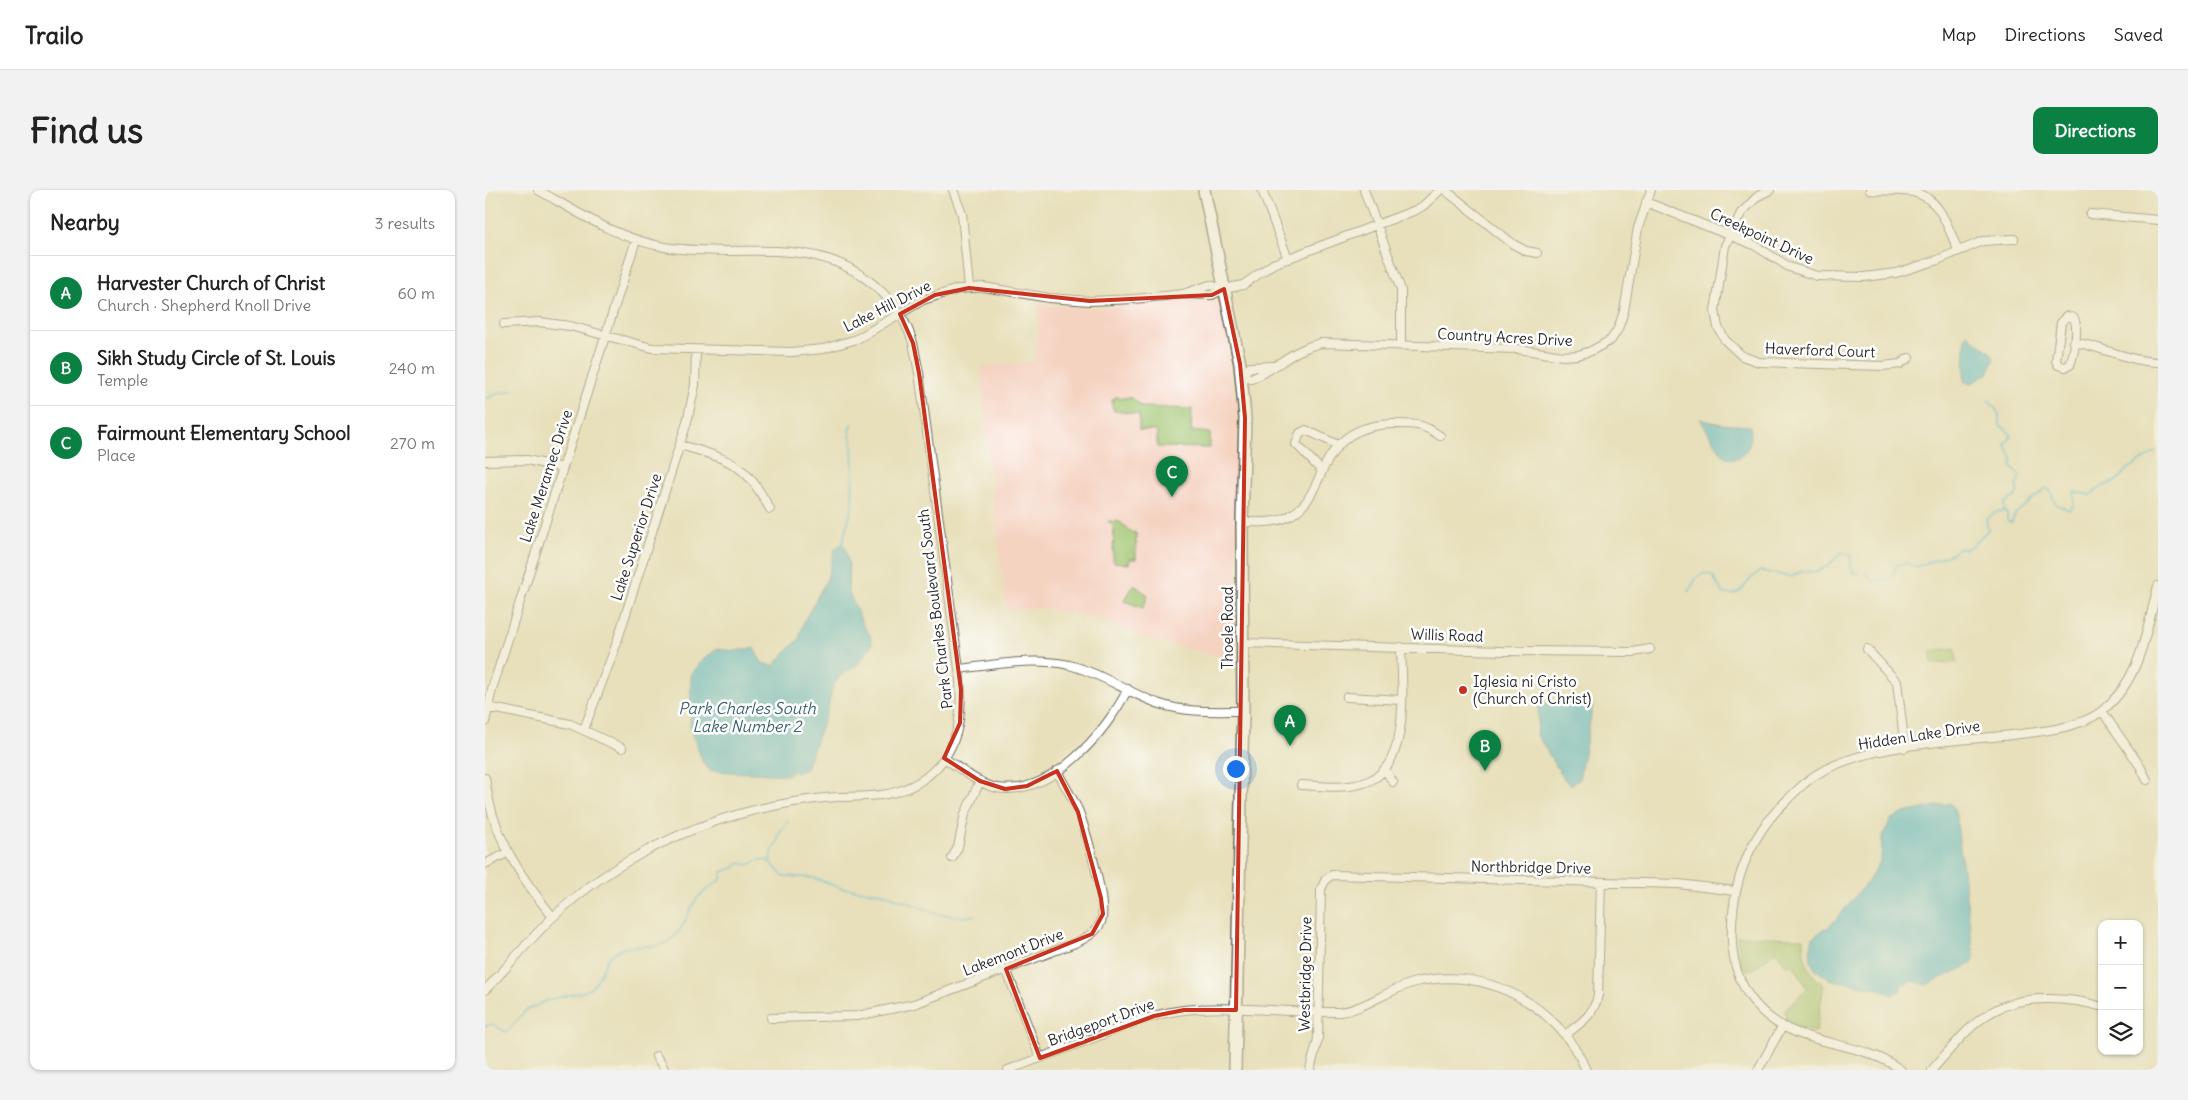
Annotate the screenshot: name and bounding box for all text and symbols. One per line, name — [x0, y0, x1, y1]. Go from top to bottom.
text: Trailo — [25, 20, 83, 50]
text: Map — [1941, 23, 1976, 46]
text: Directions — [2004, 23, 2086, 46]
text: Saved — [2114, 23, 2163, 46]
button: Directions — [2033, 107, 2158, 154]
text: Find us — [30, 108, 143, 152]
street label: Creekpoint Drive — [1707, 204, 1817, 268]
text: Nearby — [50, 209, 120, 236]
text: 3 results — [375, 213, 435, 233]
text: Harvester Church of Christ — [97, 271, 325, 295]
street label: Lake Hill Drive — [840, 276, 934, 336]
text: A — [61, 283, 71, 303]
text: 60 m — [397, 283, 435, 303]
text: Church · Shepherd Knoll Drive — [97, 295, 311, 315]
street label: Country Acres Drive — [1437, 324, 1573, 350]
street label: Haverford Court — [1764, 339, 1876, 361]
text: Sikh Study Circle of St. Louis — [97, 346, 335, 370]
text: B — [61, 358, 71, 378]
text: 240 m — [389, 358, 435, 378]
text: Temple — [97, 370, 148, 390]
street label: Lake Meramec Drive — [516, 407, 576, 545]
text: Fairmount Elementary School — [97, 421, 350, 445]
text: C — [61, 433, 71, 453]
text: 270 m — [390, 433, 435, 453]
text: Place — [97, 445, 136, 465]
pin: C — [1156, 456, 1188, 497]
street label: Lake Superior Drive — [606, 471, 666, 603]
street label: Park Charles Boulevard South — [913, 508, 957, 710]
street label: Thoele Road — [1218, 586, 1237, 670]
street label: Willis Road — [1410, 624, 1484, 646]
place label: Iglesia ni Cristo (Church of Christ) — [1473, 672, 1591, 708]
marker: Iglesia ni Cristo (Church of Christ) — [1457, 684, 1469, 696]
water label: Park Charles South Lake Number 2 — [678, 698, 816, 736]
pin: A — [1274, 705, 1306, 746]
street label: Hidden Lake Drive — [1857, 716, 1981, 754]
pin: B — [1469, 730, 1501, 771]
your location — [1223, 756, 1249, 782]
street label: Northbridge Drive — [1471, 856, 1591, 878]
street label: Westbridge Drive — [1294, 916, 1316, 1032]
map controls — [2098, 920, 2143, 1055]
button: + — [2098, 920, 2143, 965]
street label: Lakemont Drive — [960, 924, 1066, 980]
button: − — [2098, 965, 2143, 1010]
street label: Bridgeport Drive — [1045, 994, 1157, 1050]
button: layers — [2098, 1010, 2143, 1055]

